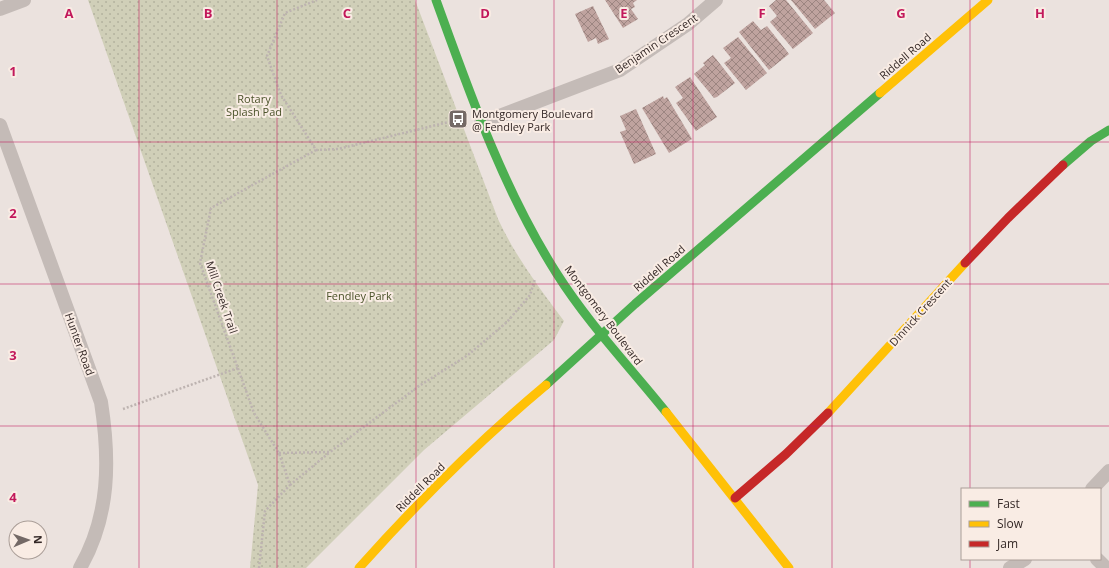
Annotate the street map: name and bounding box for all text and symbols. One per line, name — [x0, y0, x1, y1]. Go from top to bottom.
text: A — [65, 4, 74, 22]
text: B — [204, 4, 213, 22]
text: C — [343, 4, 351, 22]
text: D — [480, 4, 490, 22]
text: E — [620, 4, 628, 22]
text: F — [758, 4, 766, 22]
text: G — [896, 4, 906, 22]
text: H — [1035, 4, 1045, 22]
street label: Benjamin Crescent — [612, 10, 700, 76]
street label: Riddell Road — [876, 29, 934, 83]
text: 1 — [9, 62, 17, 80]
park label: Rotary Splash Pad — [226, 91, 282, 119]
place label: Montgomery Boulevard @ Fendley Park — [472, 106, 593, 134]
bus stop icon: Montgomery Boulevard @ Fendley Park — [447, 108, 469, 130]
text: 2 — [9, 204, 17, 222]
street label: Riddell Road — [630, 241, 688, 295]
street label: Mill Creek Trail — [203, 259, 241, 335]
street label: Montgomery Boulevard — [562, 262, 646, 368]
street label: Dinnick Crescent — [886, 275, 954, 349]
park label: Fendley Park — [326, 288, 392, 303]
street label: Hunter Road — [62, 311, 98, 377]
text: 3 — [9, 346, 17, 364]
street label: Riddell Road — [392, 459, 448, 515]
text: 4 — [9, 488, 17, 506]
legend — [961, 488, 1101, 560]
text: Fast — [997, 495, 1020, 512]
text: Slow — [997, 515, 1024, 532]
north arrow — [8, 520, 48, 560]
text: N — [31, 535, 46, 544]
text: Jam — [996, 535, 1018, 552]

